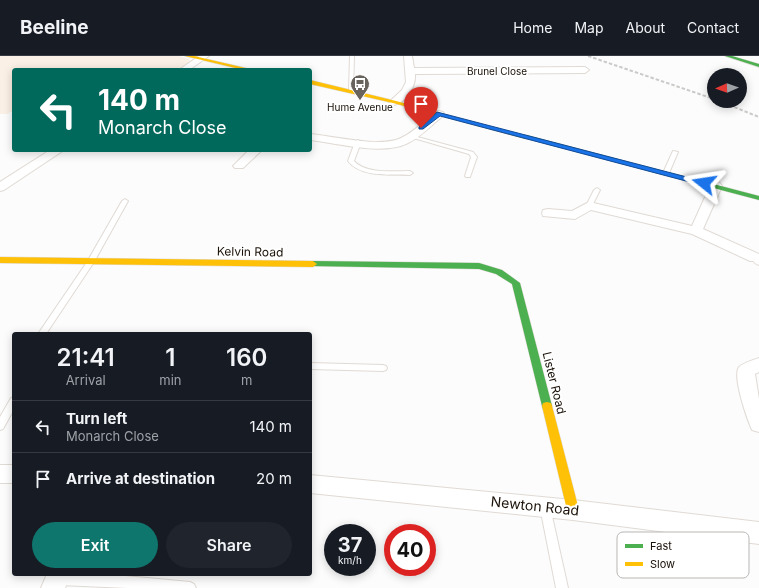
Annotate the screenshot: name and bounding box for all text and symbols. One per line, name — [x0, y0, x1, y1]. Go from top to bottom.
text: Beeline — [20, 16, 89, 39]
text: Home — [513, 19, 552, 36]
text: Map — [574, 19, 604, 36]
text: About — [626, 19, 665, 36]
text: Contact — [687, 19, 739, 36]
street label: Brunel Close — [467, 65, 527, 77]
north arrow — [707, 68, 747, 108]
map controls — [707, 68, 747, 108]
bus stop icon: Hume Avenue — [349, 73, 371, 101]
text: 140 m — [98, 83, 180, 117]
icon: left — [32, 84, 84, 136]
pin — [404, 87, 438, 128]
icon: arrive — [410, 93, 432, 115]
place label: Hume Avenue — [327, 101, 393, 113]
text: Monarch Close — [98, 117, 227, 138]
position arrow — [683, 162, 725, 204]
street label: Kelvin Road — [217, 243, 283, 260]
text: 21:41 — [57, 343, 115, 372]
text: 1 — [165, 343, 175, 372]
text: 160 — [226, 343, 267, 372]
street label: Lister Road — [540, 350, 569, 416]
text: Arrival — [66, 372, 106, 388]
text: min — [159, 372, 182, 388]
text: m — [241, 372, 252, 388]
text: Turn left — [66, 409, 127, 428]
icon: left — [32, 416, 54, 438]
text: 140 m — [249, 417, 292, 436]
text: Monarch Close — [66, 428, 159, 444]
icon: arrive — [32, 468, 54, 490]
text: Arrive at destination — [66, 469, 215, 488]
text: 20 m — [256, 469, 292, 488]
street label: Newton Road — [490, 492, 580, 519]
button: Exit — [32, 522, 158, 568]
button: Share — [166, 522, 292, 568]
speed limit sign: 40 — [384, 524, 436, 576]
legend — [617, 532, 749, 578]
text: 37 — [338, 533, 362, 557]
text: Fast — [650, 539, 672, 553]
text: km/h — [338, 554, 362, 566]
text: Slow — [650, 557, 675, 571]

